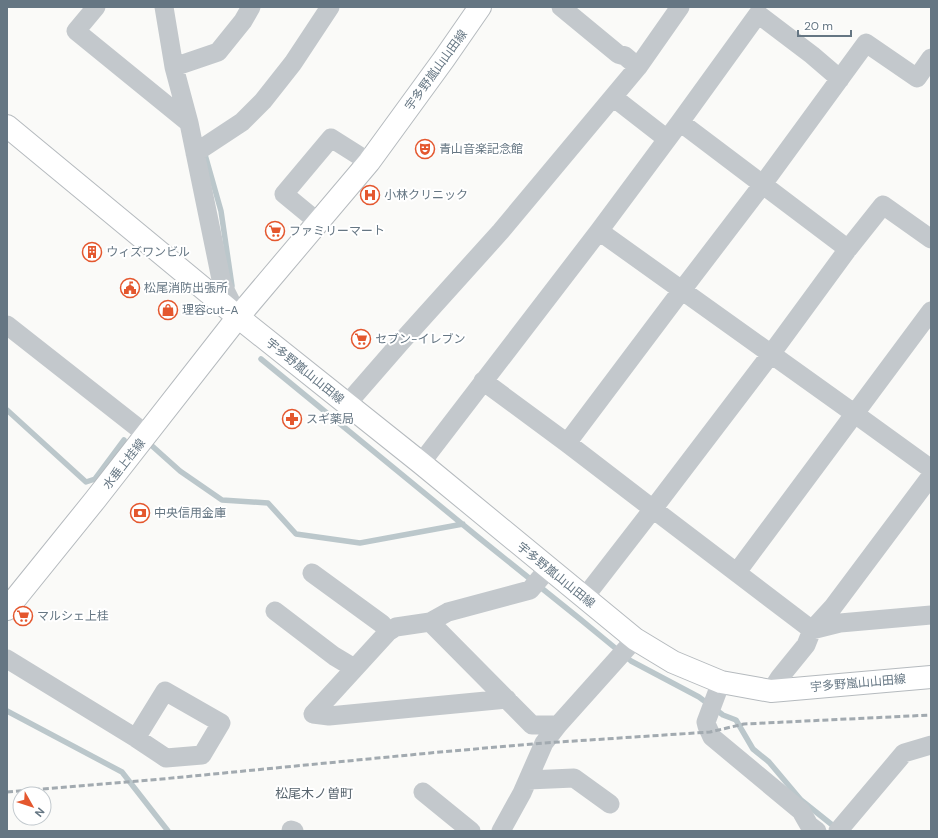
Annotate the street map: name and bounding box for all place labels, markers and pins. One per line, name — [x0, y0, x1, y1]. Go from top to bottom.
theatre icon: 青山音楽記念館 — [414, 138, 436, 160]
place label: 青山音楽記念館 — [439, 141, 523, 157]
hospital icon: 小林クリニック — [359, 184, 381, 206]
place label: 小林クリニック — [384, 187, 468, 203]
supermarket icon: ファミリーマート — [264, 220, 286, 242]
place label: ファミリーマート — [289, 223, 385, 239]
building icon: ウィズワンビル — [81, 241, 103, 263]
place label: ウィズワンビル — [106, 244, 190, 260]
public building icon: 松尾消防出張所 — [119, 277, 141, 299]
place label: 松尾消防出張所 — [144, 280, 228, 296]
shop icon: 理容cut-A — [157, 299, 179, 321]
place label: 理容cut-A — [182, 302, 239, 318]
supermarket icon: セブン-イレブン — [350, 328, 372, 350]
place label: セブン-イレブン — [375, 331, 466, 347]
pharmacy icon: スギ薬局 — [281, 408, 303, 430]
place label: スギ薬局 — [306, 411, 354, 427]
bank icon: 中央信用金庫 — [129, 502, 151, 524]
place label: 中央信用金庫 — [154, 505, 226, 521]
supermarket icon: マルシェ上桂 — [12, 605, 34, 627]
place label: マルシェ上桂 — [37, 608, 109, 624]

